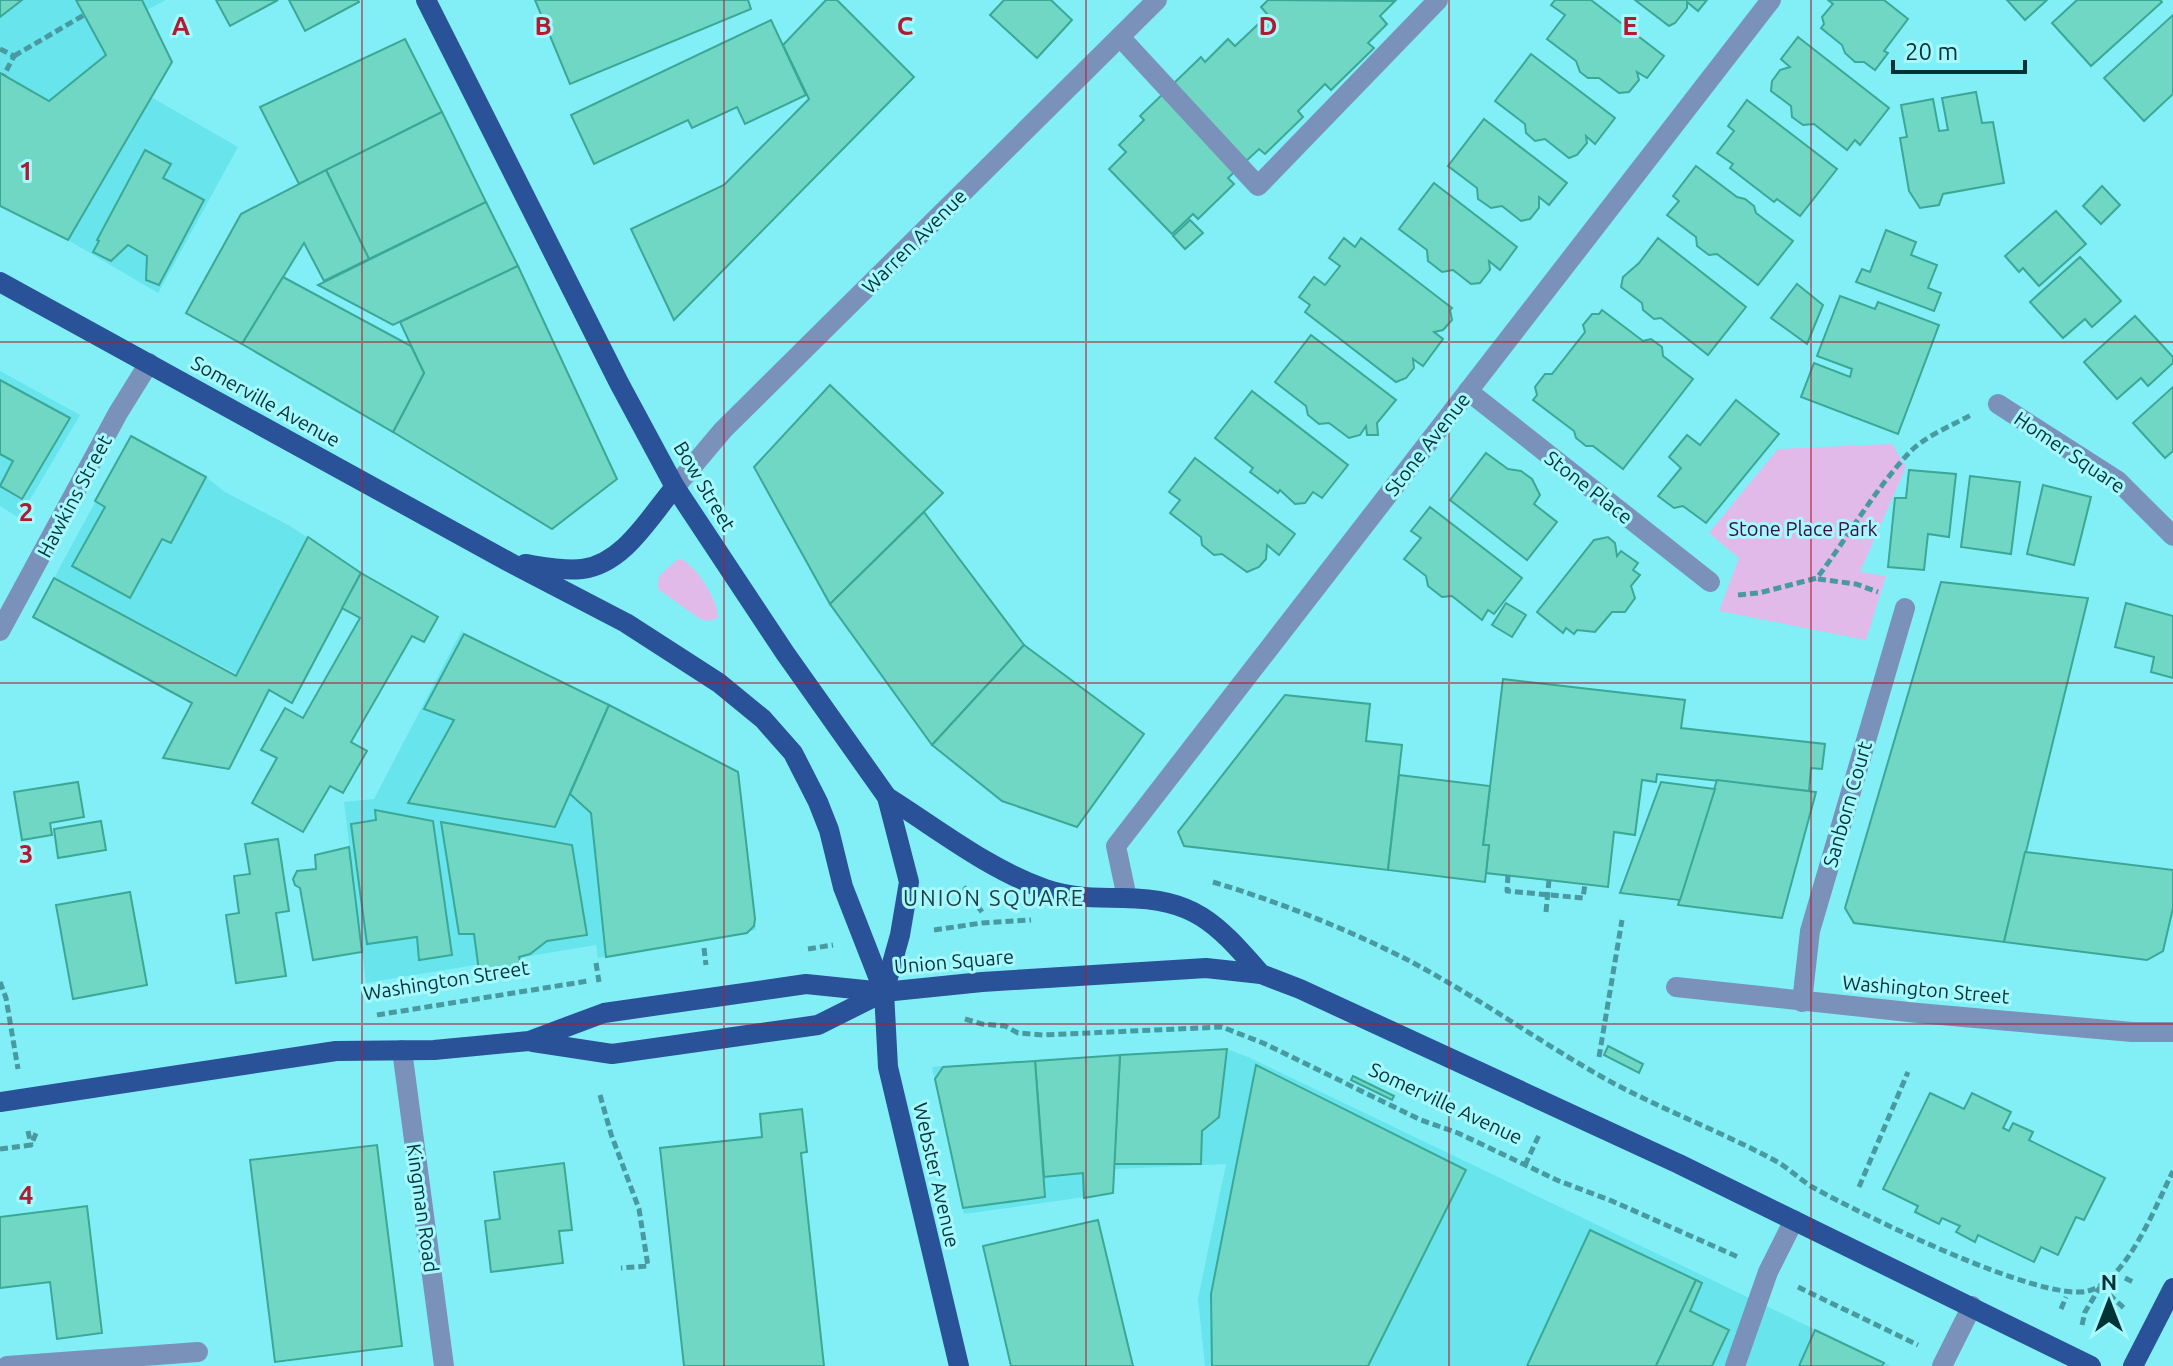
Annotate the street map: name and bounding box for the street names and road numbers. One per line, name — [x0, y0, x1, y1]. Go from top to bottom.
street label: Warren Avenue — [857, 184, 971, 298]
street label: Somerville Avenue — [188, 351, 344, 451]
street label: Stone Avenue — [1380, 388, 1474, 500]
street label: Homer Square — [2010, 407, 2130, 497]
street label: Hawkins Street — [32, 431, 116, 561]
street label: Bow Street — [669, 437, 741, 535]
street label: Stone Place — [1541, 446, 1637, 528]
street label: Sanborn Court — [1818, 738, 1876, 870]
street label: Union Square — [893, 944, 1015, 978]
street label: Washington Street — [361, 956, 531, 1004]
street label: Washington Street — [1842, 970, 2011, 1008]
street label: Somerville Avenue — [1366, 1057, 1526, 1149]
street label: Webster Avenue — [909, 1100, 965, 1250]
street label: Kingman Road — [403, 1142, 443, 1274]

